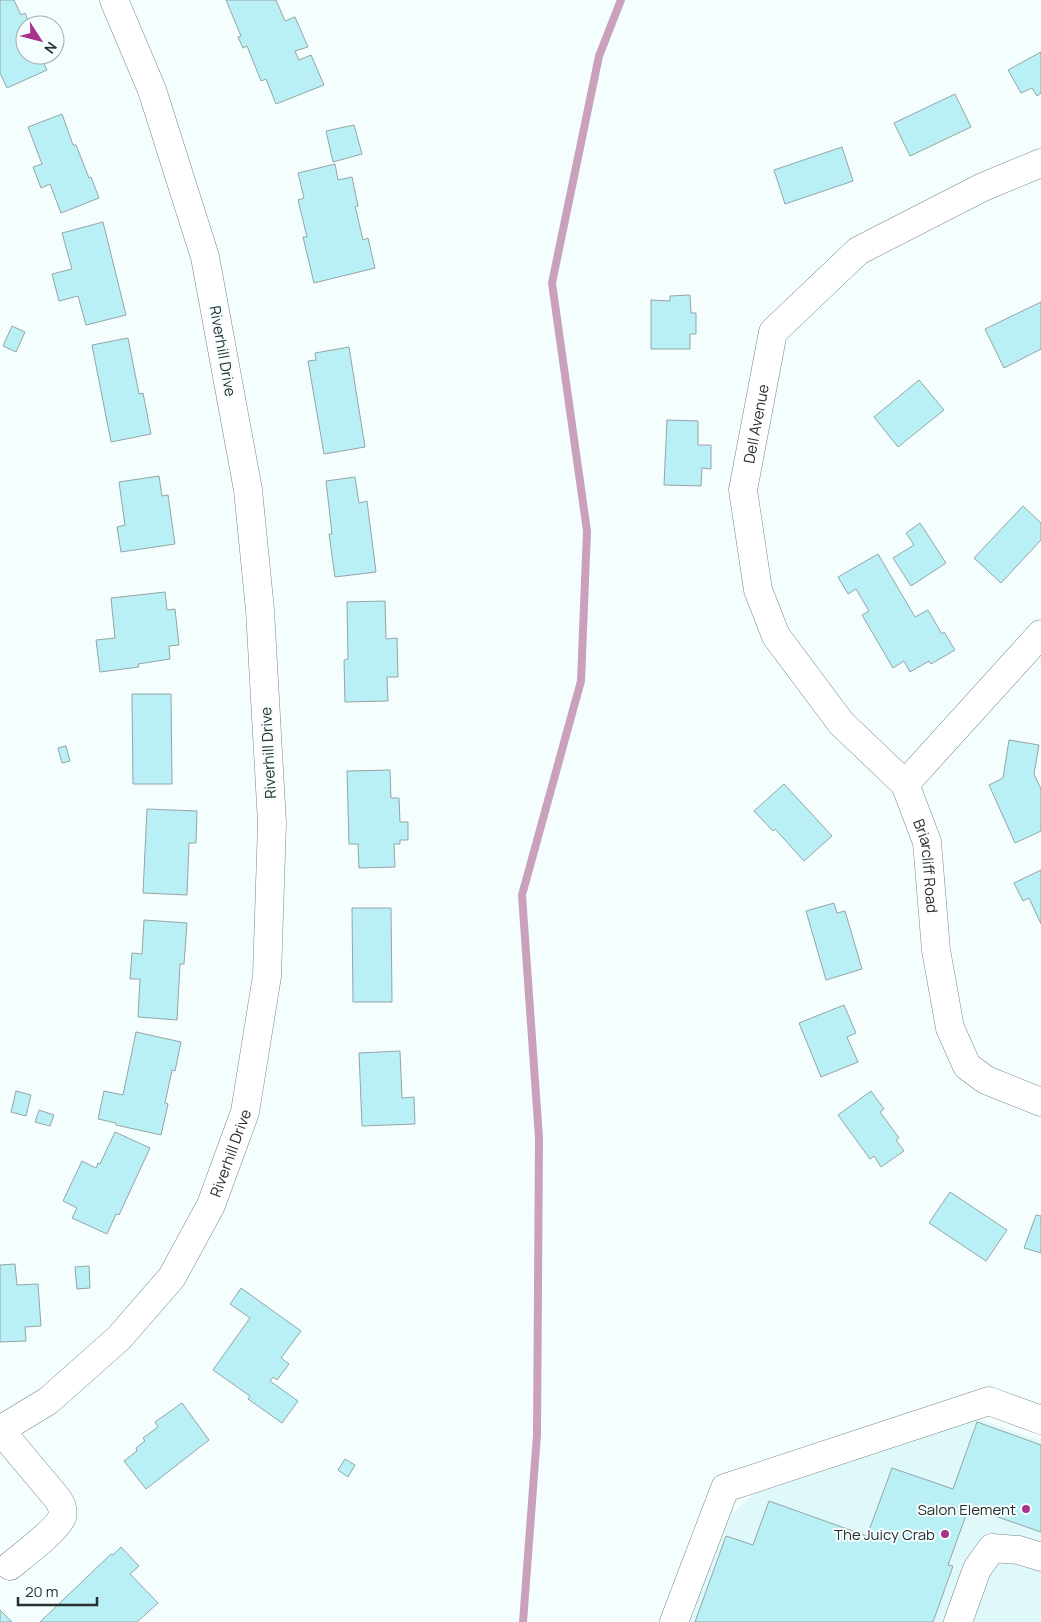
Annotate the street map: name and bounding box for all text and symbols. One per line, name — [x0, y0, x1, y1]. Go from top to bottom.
north arrow — [15, 15, 65, 65]
text: N — [40, 38, 62, 58]
street label: Riverhill Drive — [205, 304, 241, 398]
street label: Dell Avenue — [738, 382, 773, 465]
street label: Riverhill Drive — [255, 706, 281, 799]
street label: Briarcliff Road — [909, 816, 943, 914]
street label: Riverhill Drive — [204, 1106, 256, 1200]
place label: Salon Element — [917, 1499, 1016, 1520]
marker: Salon Element — [1020, 1503, 1032, 1515]
place label: The Juicy Crab — [834, 1524, 935, 1545]
marker: The Juicy Crab — [939, 1528, 951, 1540]
scale bar — [18, 1574, 96, 1606]
text: 20 m — [25, 1581, 58, 1602]

